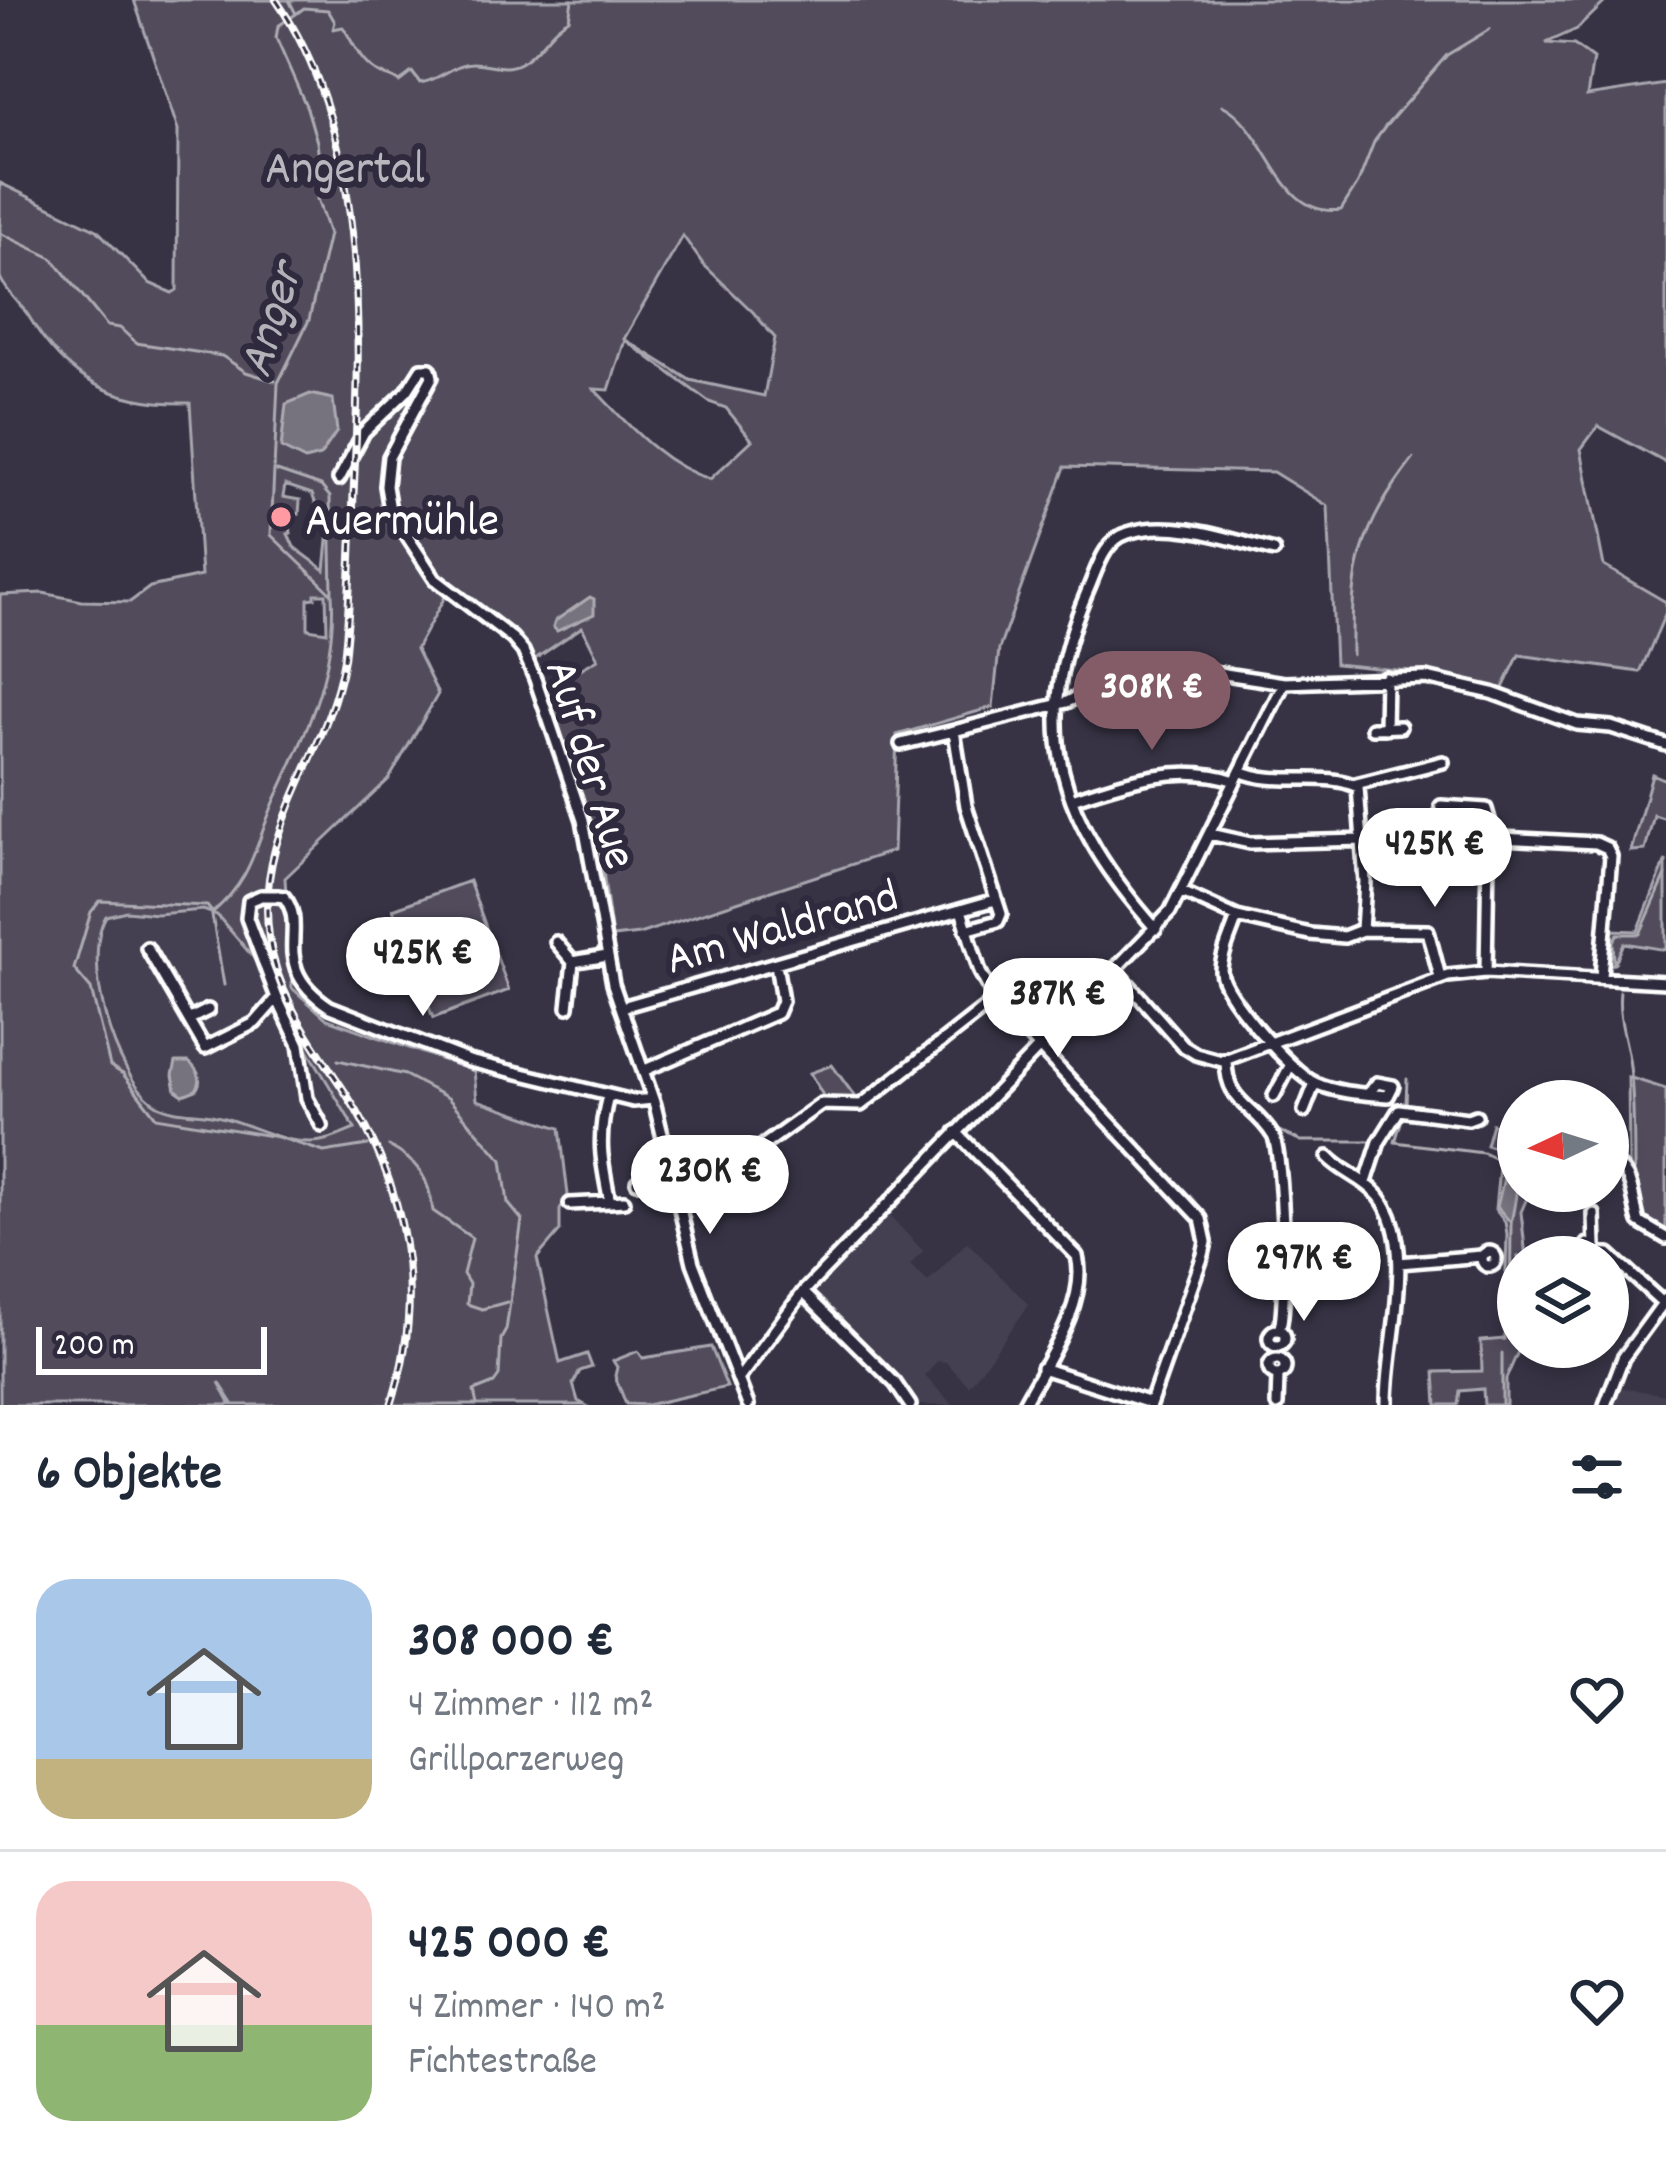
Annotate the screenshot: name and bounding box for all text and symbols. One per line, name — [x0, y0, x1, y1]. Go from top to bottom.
park label: Angertal — [265, 138, 425, 207]
water label: Anger — [223, 251, 327, 387]
place label: Auermühle — [305, 490, 499, 559]
marker: Auermühle — [268, 504, 294, 530]
pin: 308K € — [1054, 651, 1250, 753]
street label: Auf der Aue — [522, 652, 651, 878]
text: 308K € — [1101, 662, 1203, 717]
pin: 425K € — [1337, 808, 1533, 910]
text: 425K € — [1385, 819, 1485, 874]
street label: Am Waldrand — [659, 865, 908, 997]
pin: 425K € — [325, 917, 521, 1019]
text: 425K € — [373, 928, 473, 983]
pin: 387K € — [960, 958, 1156, 1060]
text: 387K € — [1010, 969, 1106, 1024]
north arrow — [1497, 1080, 1629, 1212]
map controls — [1497, 1080, 1629, 1368]
pin: 230K € — [612, 1135, 808, 1237]
text: 230K € — [658, 1146, 762, 1201]
pin: 297K € — [1206, 1222, 1402, 1324]
text: 297K € — [1255, 1233, 1353, 1288]
button: layers — [1497, 1236, 1629, 1368]
scale bar — [36, 1321, 267, 1374]
text: 200 m — [54, 1324, 135, 1371]
text: 6 Objekte — [36, 1441, 222, 1513]
icon: filters — [1564, 1444, 1630, 1510]
text: 308 000 € — [408, 1608, 614, 1680]
icon: home — [132, 1627, 276, 1771]
icon: heart — [1564, 1666, 1630, 1732]
text: 4 Zimmer · 112 m² — [408, 1680, 654, 1735]
text: Grillparzerweg — [408, 1735, 624, 1790]
text: 425 000 € — [408, 1910, 610, 1982]
icon: home — [132, 1929, 276, 2073]
icon: heart — [1564, 1968, 1630, 2034]
text: 4 Zimmer · 140 m² — [408, 1982, 665, 2037]
text: Fichtestraße — [408, 2037, 597, 2092]

